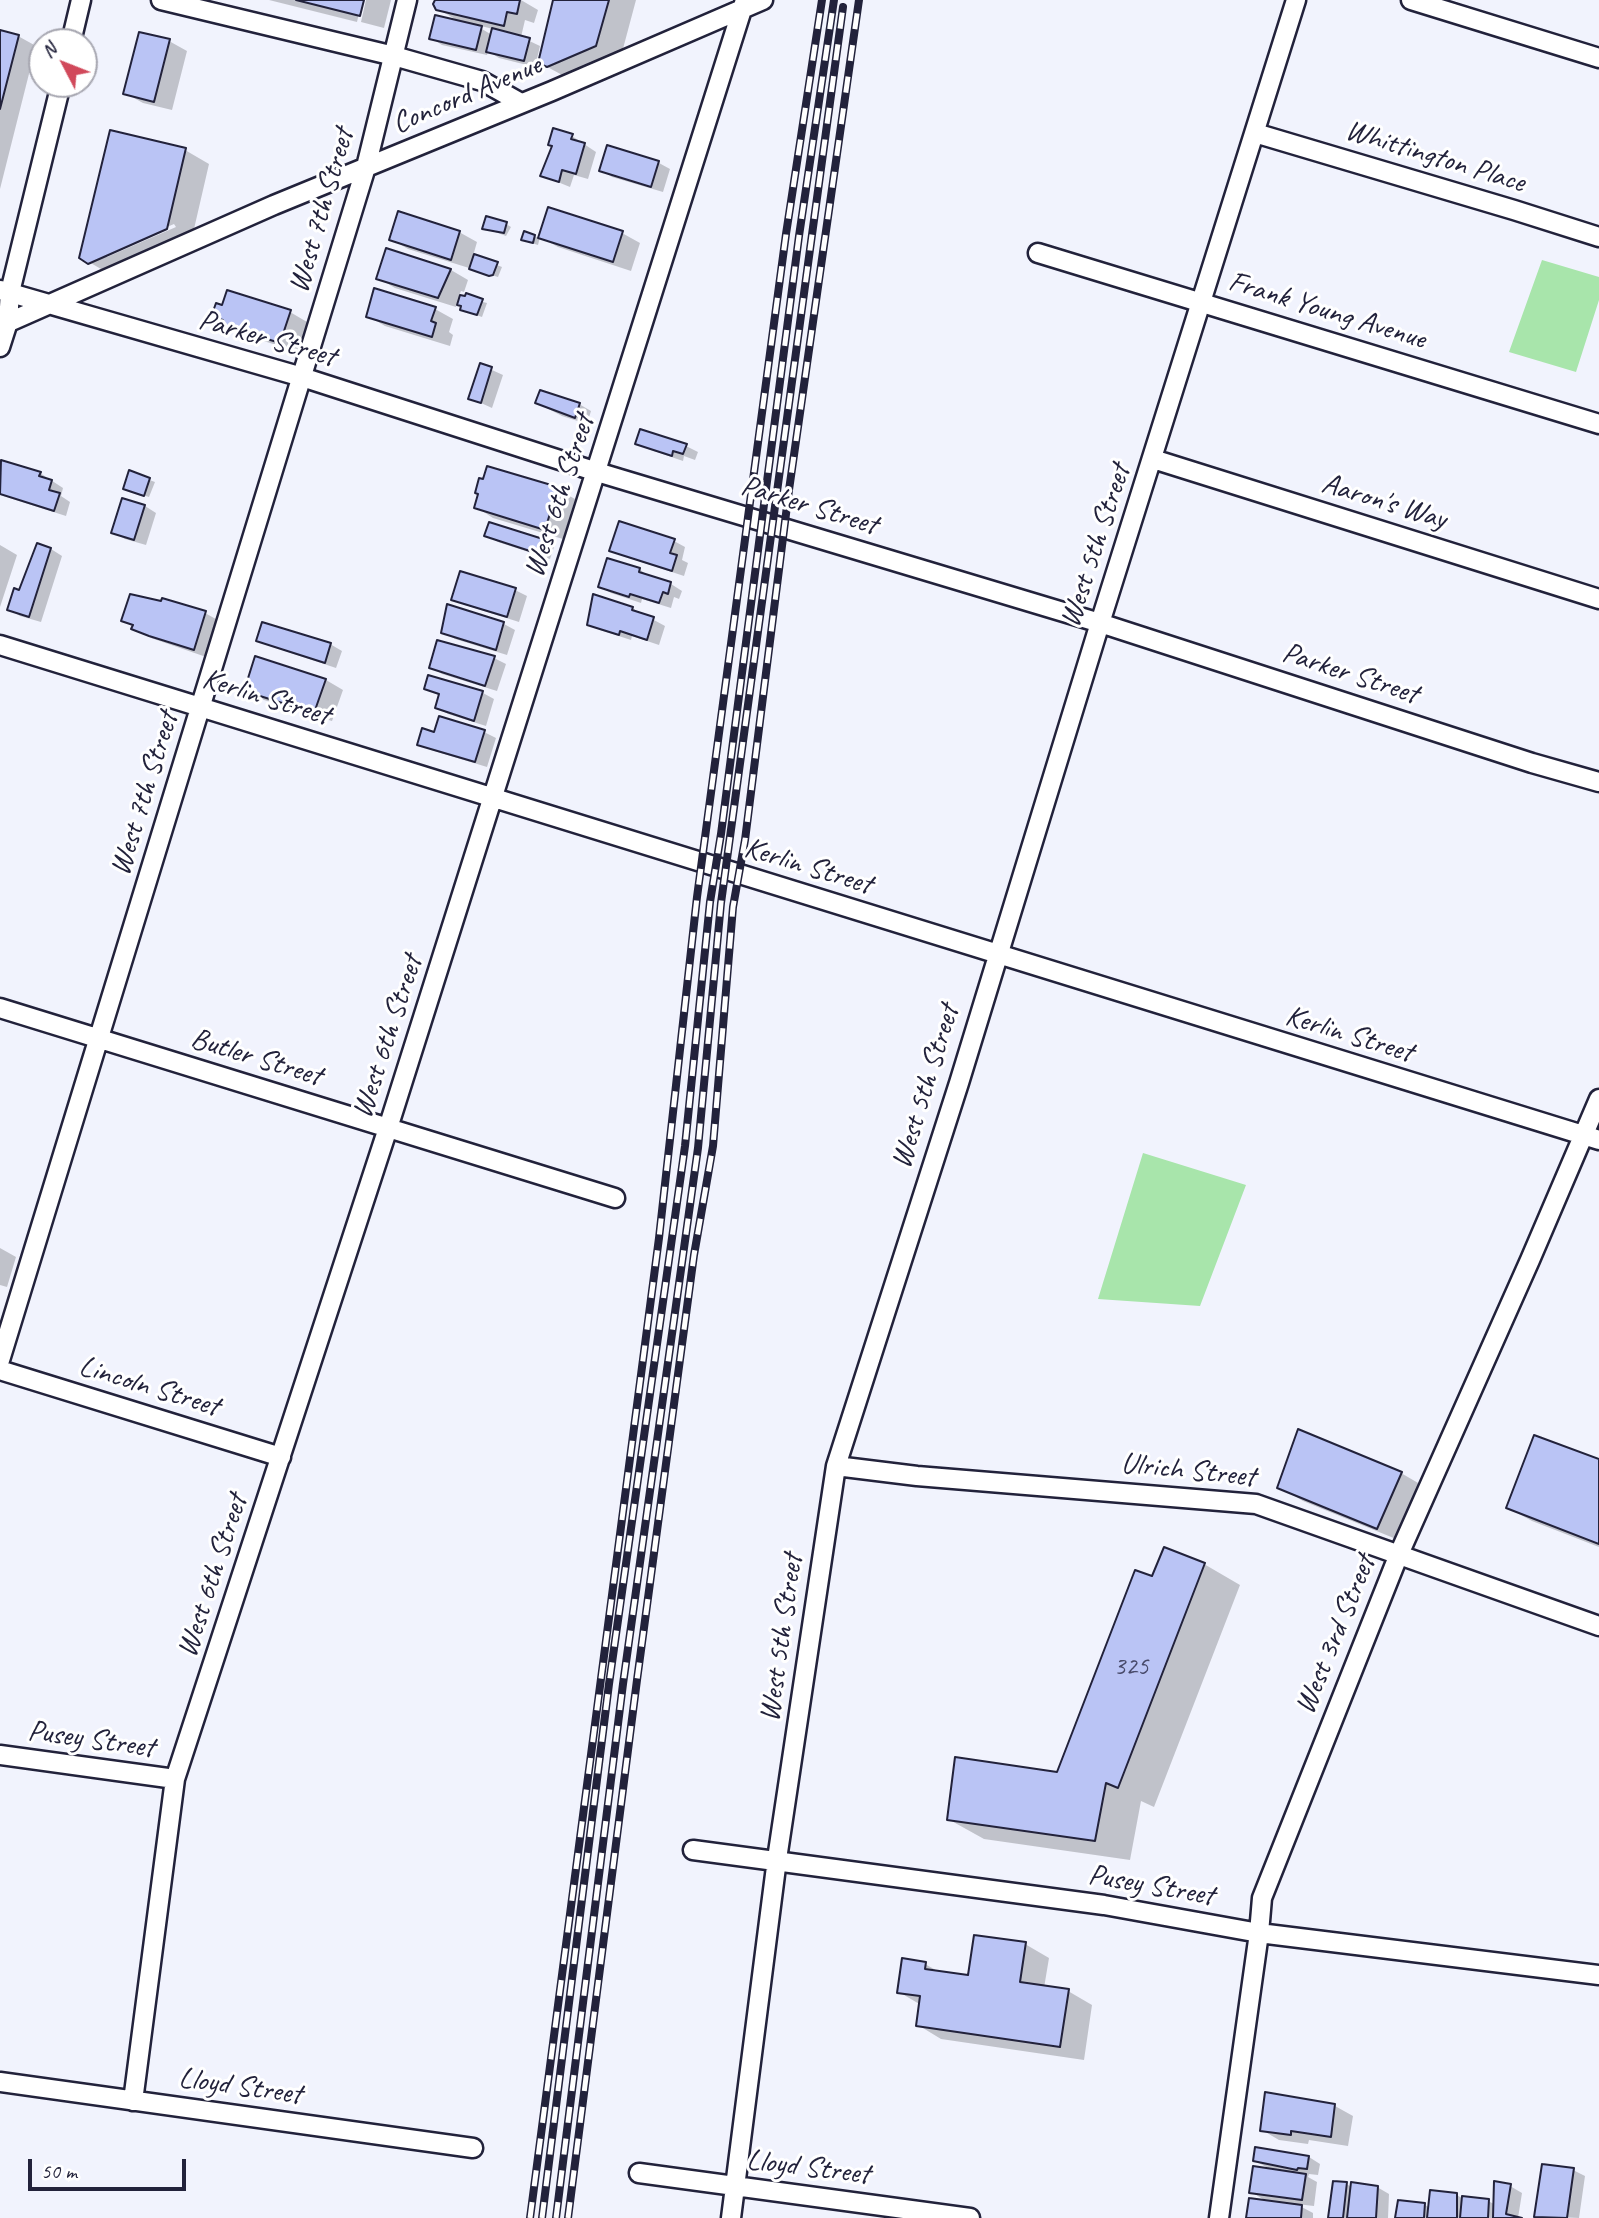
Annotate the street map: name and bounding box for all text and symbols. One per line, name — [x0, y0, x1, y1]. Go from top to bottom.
north arrow — [28, 28, 98, 98]
text: N — [36, 38, 62, 63]
street label: Concord Avenue — [387, 48, 547, 142]
street label: Whittington Place — [1341, 113, 1529, 201]
street label: West 7th Street — [281, 125, 363, 297]
street label: Frank Young Avenue — [1224, 264, 1430, 358]
street label: Parker Street — [194, 302, 340, 376]
street label: West 6th Street — [517, 410, 603, 582]
street label: West 5th Street — [1053, 460, 1139, 632]
street label: Aaron's Way — [1317, 466, 1451, 538]
street label: Parker Street — [736, 468, 882, 544]
street label: Parker Street — [1278, 635, 1422, 713]
street label: Kerlin Street — [198, 662, 334, 734]
street label: West 7th Street — [103, 708, 187, 880]
street label: Kerlin Street — [740, 831, 876, 903]
street label: West 6th Street — [345, 951, 431, 1123]
street label: Kerlin Street — [1281, 999, 1417, 1071]
street label: West 5th Street — [884, 1001, 968, 1173]
street label: Butler Street — [186, 1021, 326, 1095]
street label: Lincoln Street — [75, 1349, 223, 1425]
street label: Ulrich Street — [1119, 1446, 1257, 1496]
street label: West 6th Street — [170, 1490, 256, 1662]
street label: West 3rd Street — [1288, 1550, 1384, 1720]
street label: West 5th Street — [752, 1552, 812, 1724]
house number: 325 — [1113, 1651, 1149, 1683]
street label: Pusey Street — [26, 1713, 156, 1767]
street label: Pusey Street — [1085, 1857, 1217, 1915]
street label: Lloyd Street — [176, 2061, 304, 2113]
street label: Lloyd Street — [745, 2143, 871, 2193]
scale bar — [32, 2144, 189, 2188]
text: 50 m — [41, 2158, 77, 2184]

